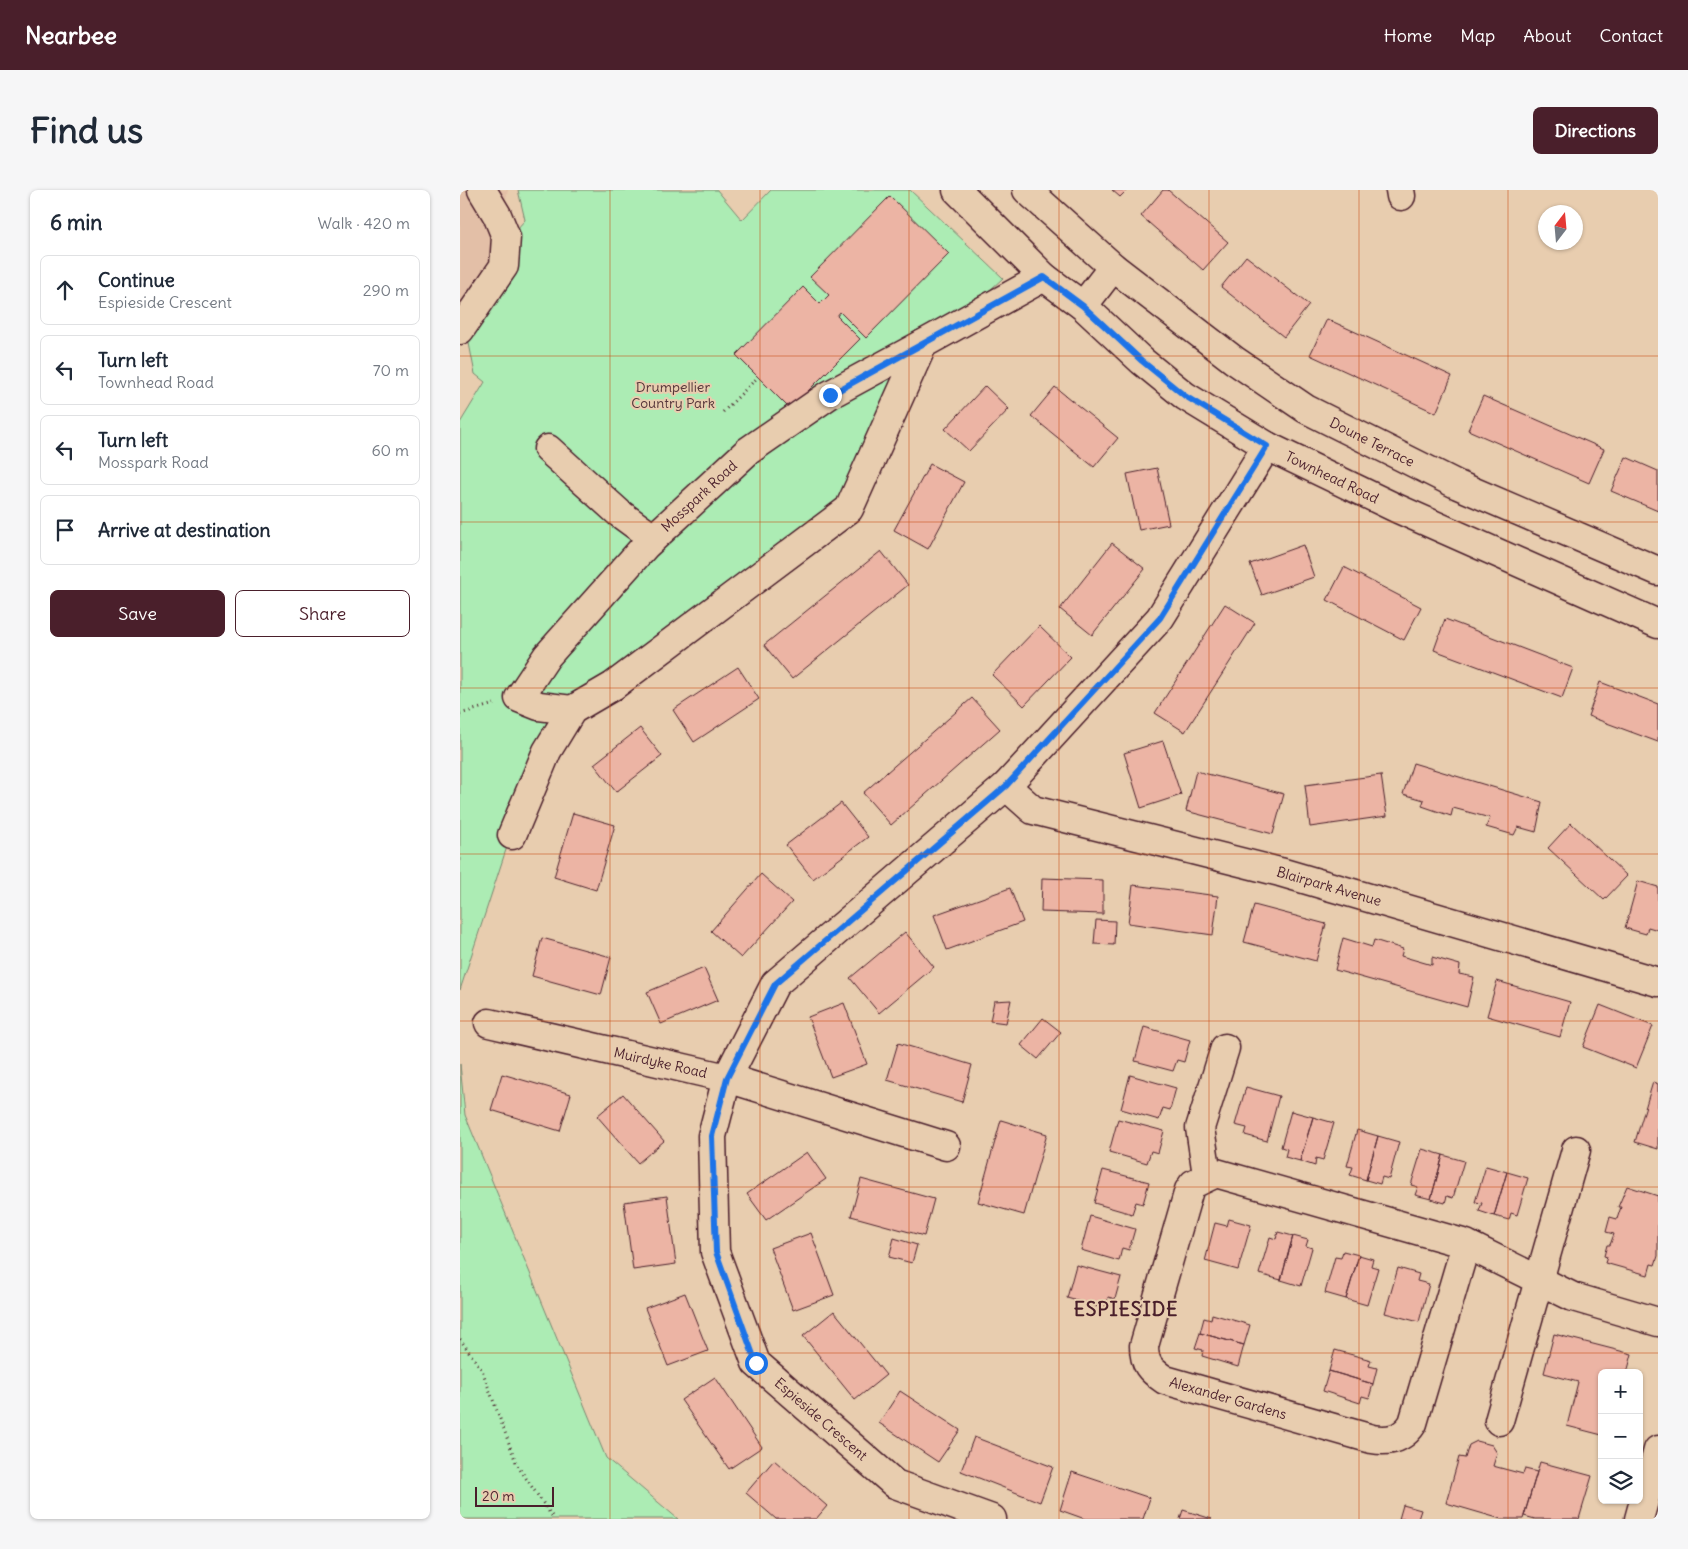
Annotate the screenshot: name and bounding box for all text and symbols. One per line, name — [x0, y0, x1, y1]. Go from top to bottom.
text: Nearbee — [25, 20, 117, 50]
text: Home — [1384, 24, 1432, 47]
text: Map — [1460, 24, 1495, 47]
text: About — [1523, 24, 1571, 47]
text: Contact — [1599, 24, 1663, 47]
button: Directions — [1533, 107, 1658, 154]
text: Find us — [30, 108, 143, 152]
north arrow — [1538, 205, 1583, 250]
text: 6 min — [50, 209, 102, 236]
text: Walk · 420 m — [318, 213, 410, 233]
text: Continue — [98, 268, 175, 292]
icon: ahead — [51, 276, 79, 304]
text: 290 m — [363, 280, 409, 300]
text: Espieside Crescent — [98, 292, 232, 312]
text: Turn left — [98, 348, 168, 372]
icon: left — [51, 356, 79, 384]
text: 70 m — [373, 360, 409, 380]
text: Townhead Road — [98, 372, 214, 392]
park label: Drumpellier Country Park — [631, 378, 715, 412]
route end — [819, 384, 842, 407]
street label: Doune Terrace — [1327, 413, 1417, 471]
text: Turn left — [98, 428, 168, 452]
icon: left — [51, 436, 79, 464]
text: 60 m — [371, 440, 409, 460]
street label: Townhead Road — [1282, 447, 1382, 507]
text: Mosspark Road — [98, 452, 209, 472]
street label: Mosspark Road — [657, 457, 741, 536]
icon: arrive — [51, 516, 79, 544]
text: Arrive at destination — [98, 518, 271, 542]
button: Save — [50, 590, 225, 637]
button: Share — [235, 590, 410, 637]
street label: Blairpark Avenue — [1275, 863, 1384, 910]
street label: Muirdyke Road — [612, 1043, 709, 1082]
district label: ESPIESIDE — [1074, 1297, 1178, 1321]
route start — [745, 1352, 768, 1375]
map controls — [1598, 1369, 1643, 1504]
button: + — [1598, 1369, 1643, 1414]
street label: Alexander Gardens — [1167, 1373, 1289, 1423]
street label: Espieside Crescent — [771, 1374, 871, 1464]
button: − — [1598, 1414, 1643, 1459]
button: layers — [1598, 1459, 1643, 1504]
scale bar — [475, 1484, 554, 1507]
text: 20 m — [482, 1487, 515, 1505]

